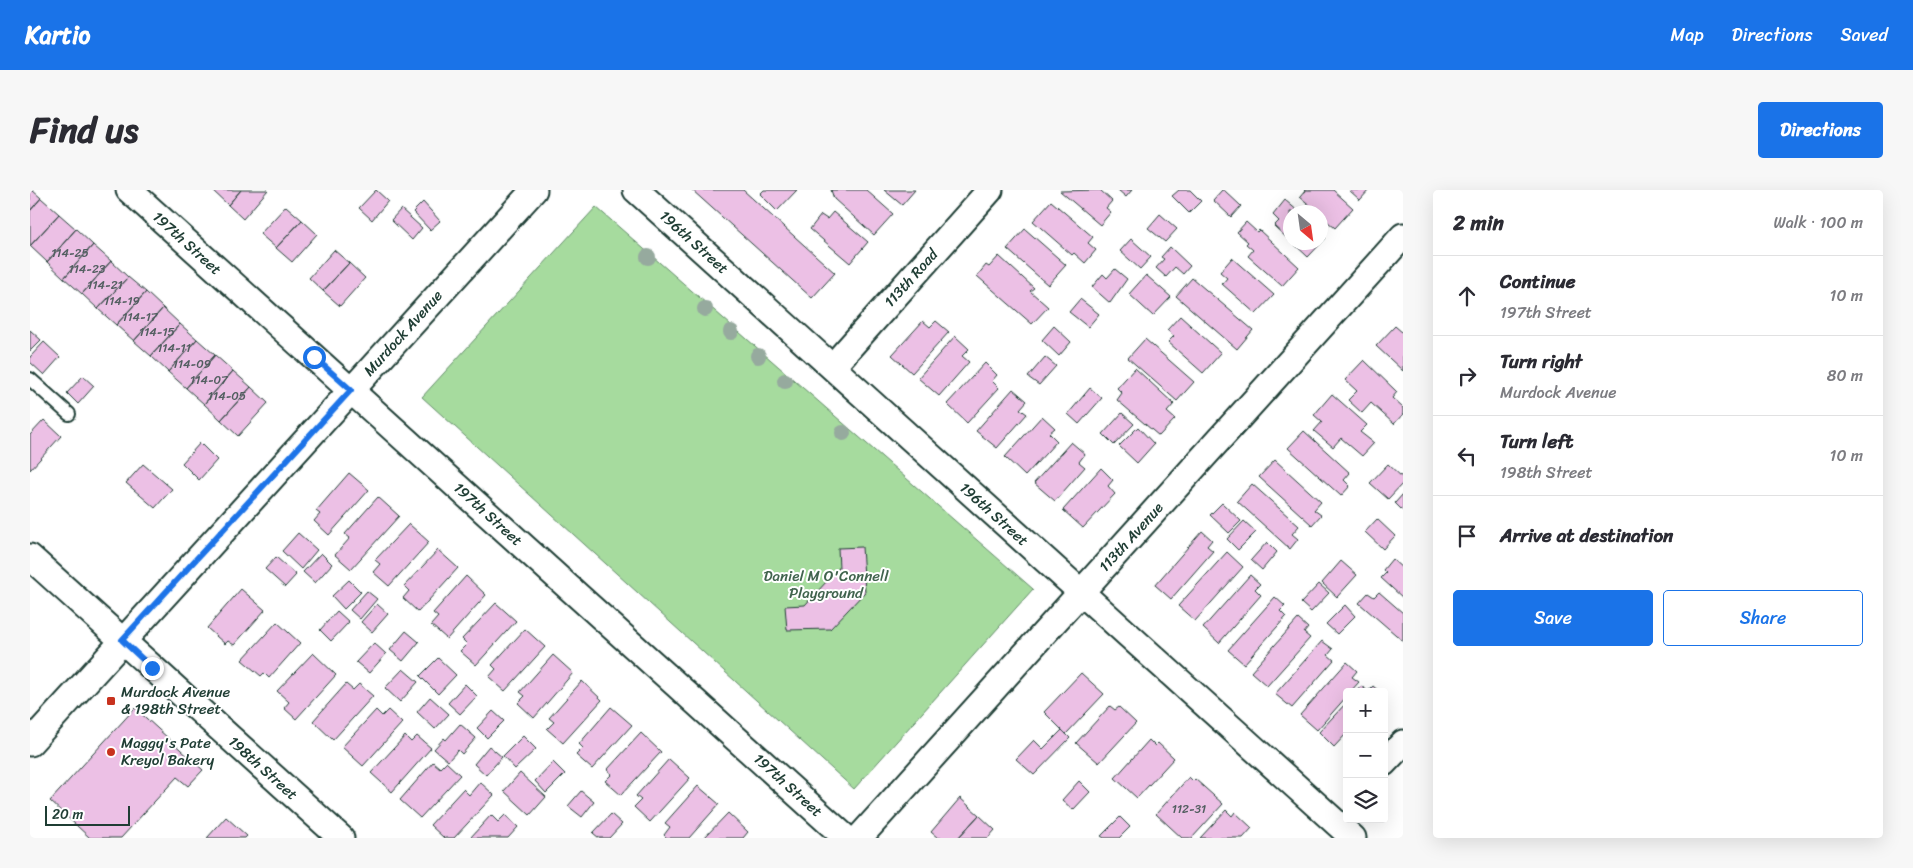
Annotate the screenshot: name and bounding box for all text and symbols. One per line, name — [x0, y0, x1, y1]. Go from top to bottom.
text: Kartio — [25, 14, 90, 56]
text: Map — [1671, 19, 1704, 51]
text: Directions — [1732, 19, 1813, 51]
text: Saved — [1841, 19, 1888, 51]
text: Find us — [30, 99, 138, 161]
button: Directions — [1758, 102, 1883, 158]
street label: 196th Street — [653, 204, 735, 281]
text: 2 min — [1453, 204, 1504, 242]
street label: 197th Street — [146, 205, 228, 282]
north arrow — [1283, 205, 1328, 250]
text: Walk · 100 m — [1773, 208, 1863, 237]
house number: 114-25 — [51, 242, 89, 264]
street label: 113th Road — [877, 242, 945, 313]
house number: 114-23 — [69, 258, 106, 280]
text: Continue — [1500, 265, 1576, 298]
house number: 114-21 — [87, 274, 123, 296]
text: 10 m — [1830, 281, 1863, 310]
icon: ahead — [1453, 282, 1481, 310]
street label: Murdock Avenue — [357, 283, 449, 382]
house number: 114-19 — [104, 290, 140, 312]
text: 197th Street — [1500, 298, 1592, 327]
house number: 114-17 — [122, 306, 159, 328]
house number: 114-15 — [139, 321, 175, 343]
house number: 114-11 — [157, 337, 191, 359]
text: Turn right — [1500, 345, 1582, 378]
route start — [303, 346, 326, 369]
house number: 114-09 — [173, 353, 211, 375]
text: 80 m — [1827, 361, 1863, 390]
icon: right — [1453, 362, 1481, 390]
house number: 114-07 — [190, 369, 229, 391]
text: Murdock Avenue — [1500, 378, 1617, 407]
house number: 114-05 — [208, 385, 246, 407]
text: Turn left — [1500, 425, 1573, 458]
text: 10 m — [1830, 441, 1863, 470]
icon: left — [1453, 442, 1481, 470]
text: 198th Street — [1500, 458, 1592, 487]
street label: 197th Street — [447, 476, 529, 553]
street label: 196th Street — [953, 476, 1035, 553]
street label: 113th Avenue — [1092, 496, 1170, 578]
text: Arrive at destination — [1500, 519, 1673, 552]
icon: arrive — [1453, 522, 1481, 550]
park label: Daniel M O'Connell Playground — [763, 563, 889, 606]
button: Save — [1453, 590, 1653, 646]
button: Share — [1663, 590, 1863, 646]
route end — [141, 657, 164, 680]
place label: Murdock Avenue & 198th Street — [121, 679, 231, 722]
map controls — [1343, 688, 1388, 823]
button: + — [1343, 688, 1388, 733]
marker: Murdock Avenue & 198th Street — [105, 695, 117, 707]
street label: 198th Street — [222, 729, 304, 807]
place label: Maggy's Pate Kreyol Bakery — [121, 730, 214, 773]
button: − — [1343, 733, 1388, 778]
marker: Maggy's Pate Kreyol Bakery — [105, 746, 117, 758]
street label: 197th Street — [747, 747, 829, 824]
button: layers — [1343, 778, 1388, 823]
house number: 112-31 — [1172, 798, 1206, 820]
text: 20 m — [52, 802, 83, 827]
scale bar — [45, 803, 130, 826]

